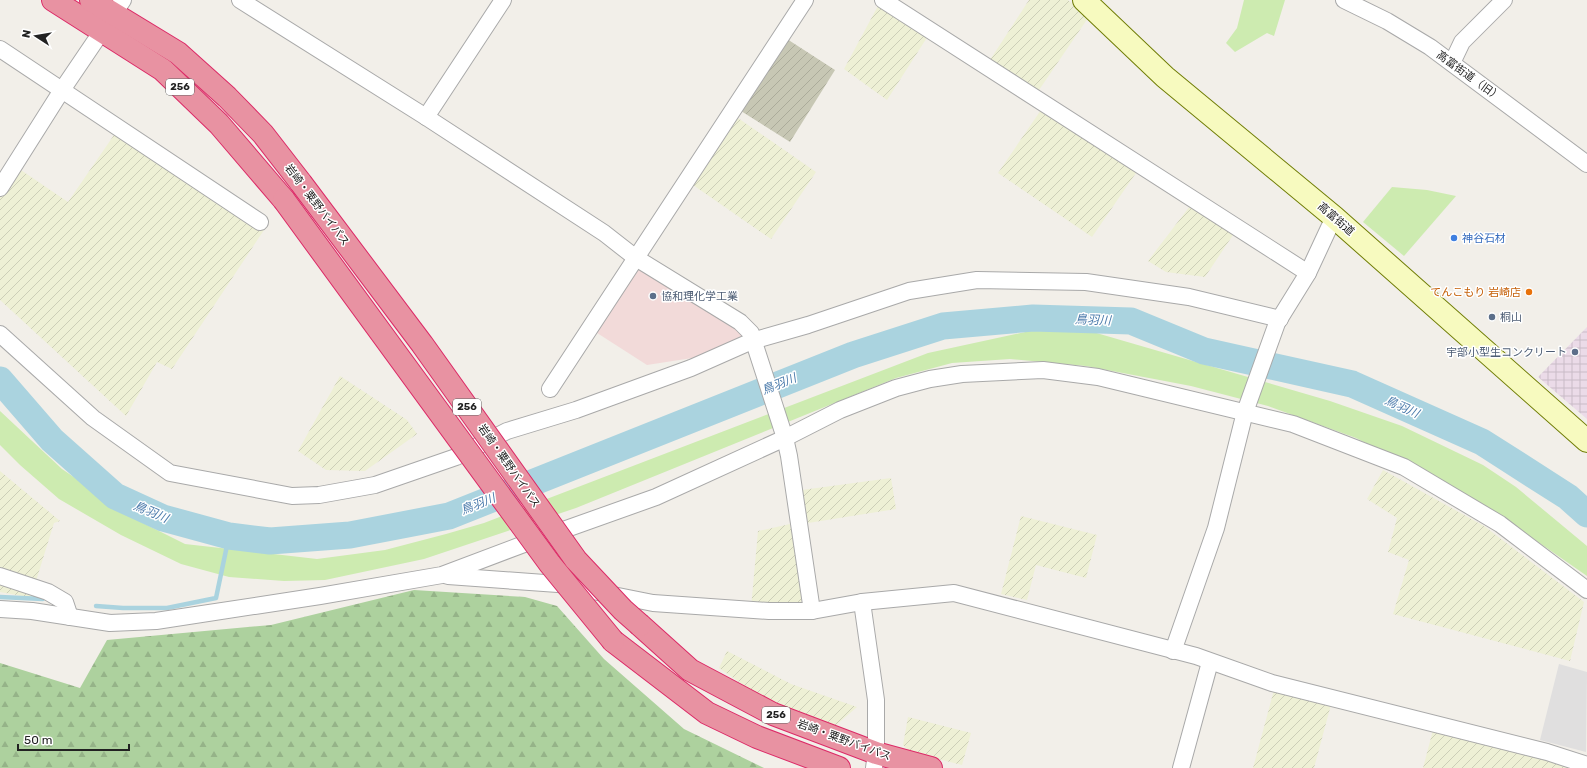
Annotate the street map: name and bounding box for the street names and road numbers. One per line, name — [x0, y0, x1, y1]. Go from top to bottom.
street label: 高富街道（旧） — [1434, 48, 1504, 104]
road number: 256 — [166, 79, 194, 95]
street label: 岩崎・粟野バイパス — [282, 162, 352, 248]
street label: 高富街道 — [1315, 200, 1357, 238]
road number: 256 — [453, 399, 481, 415]
street label: 岩崎・粟野バイパス — [475, 422, 543, 510]
road number: 256 — [762, 707, 790, 723]
street label: 岩崎・粟野バイパス — [795, 717, 893, 763]

